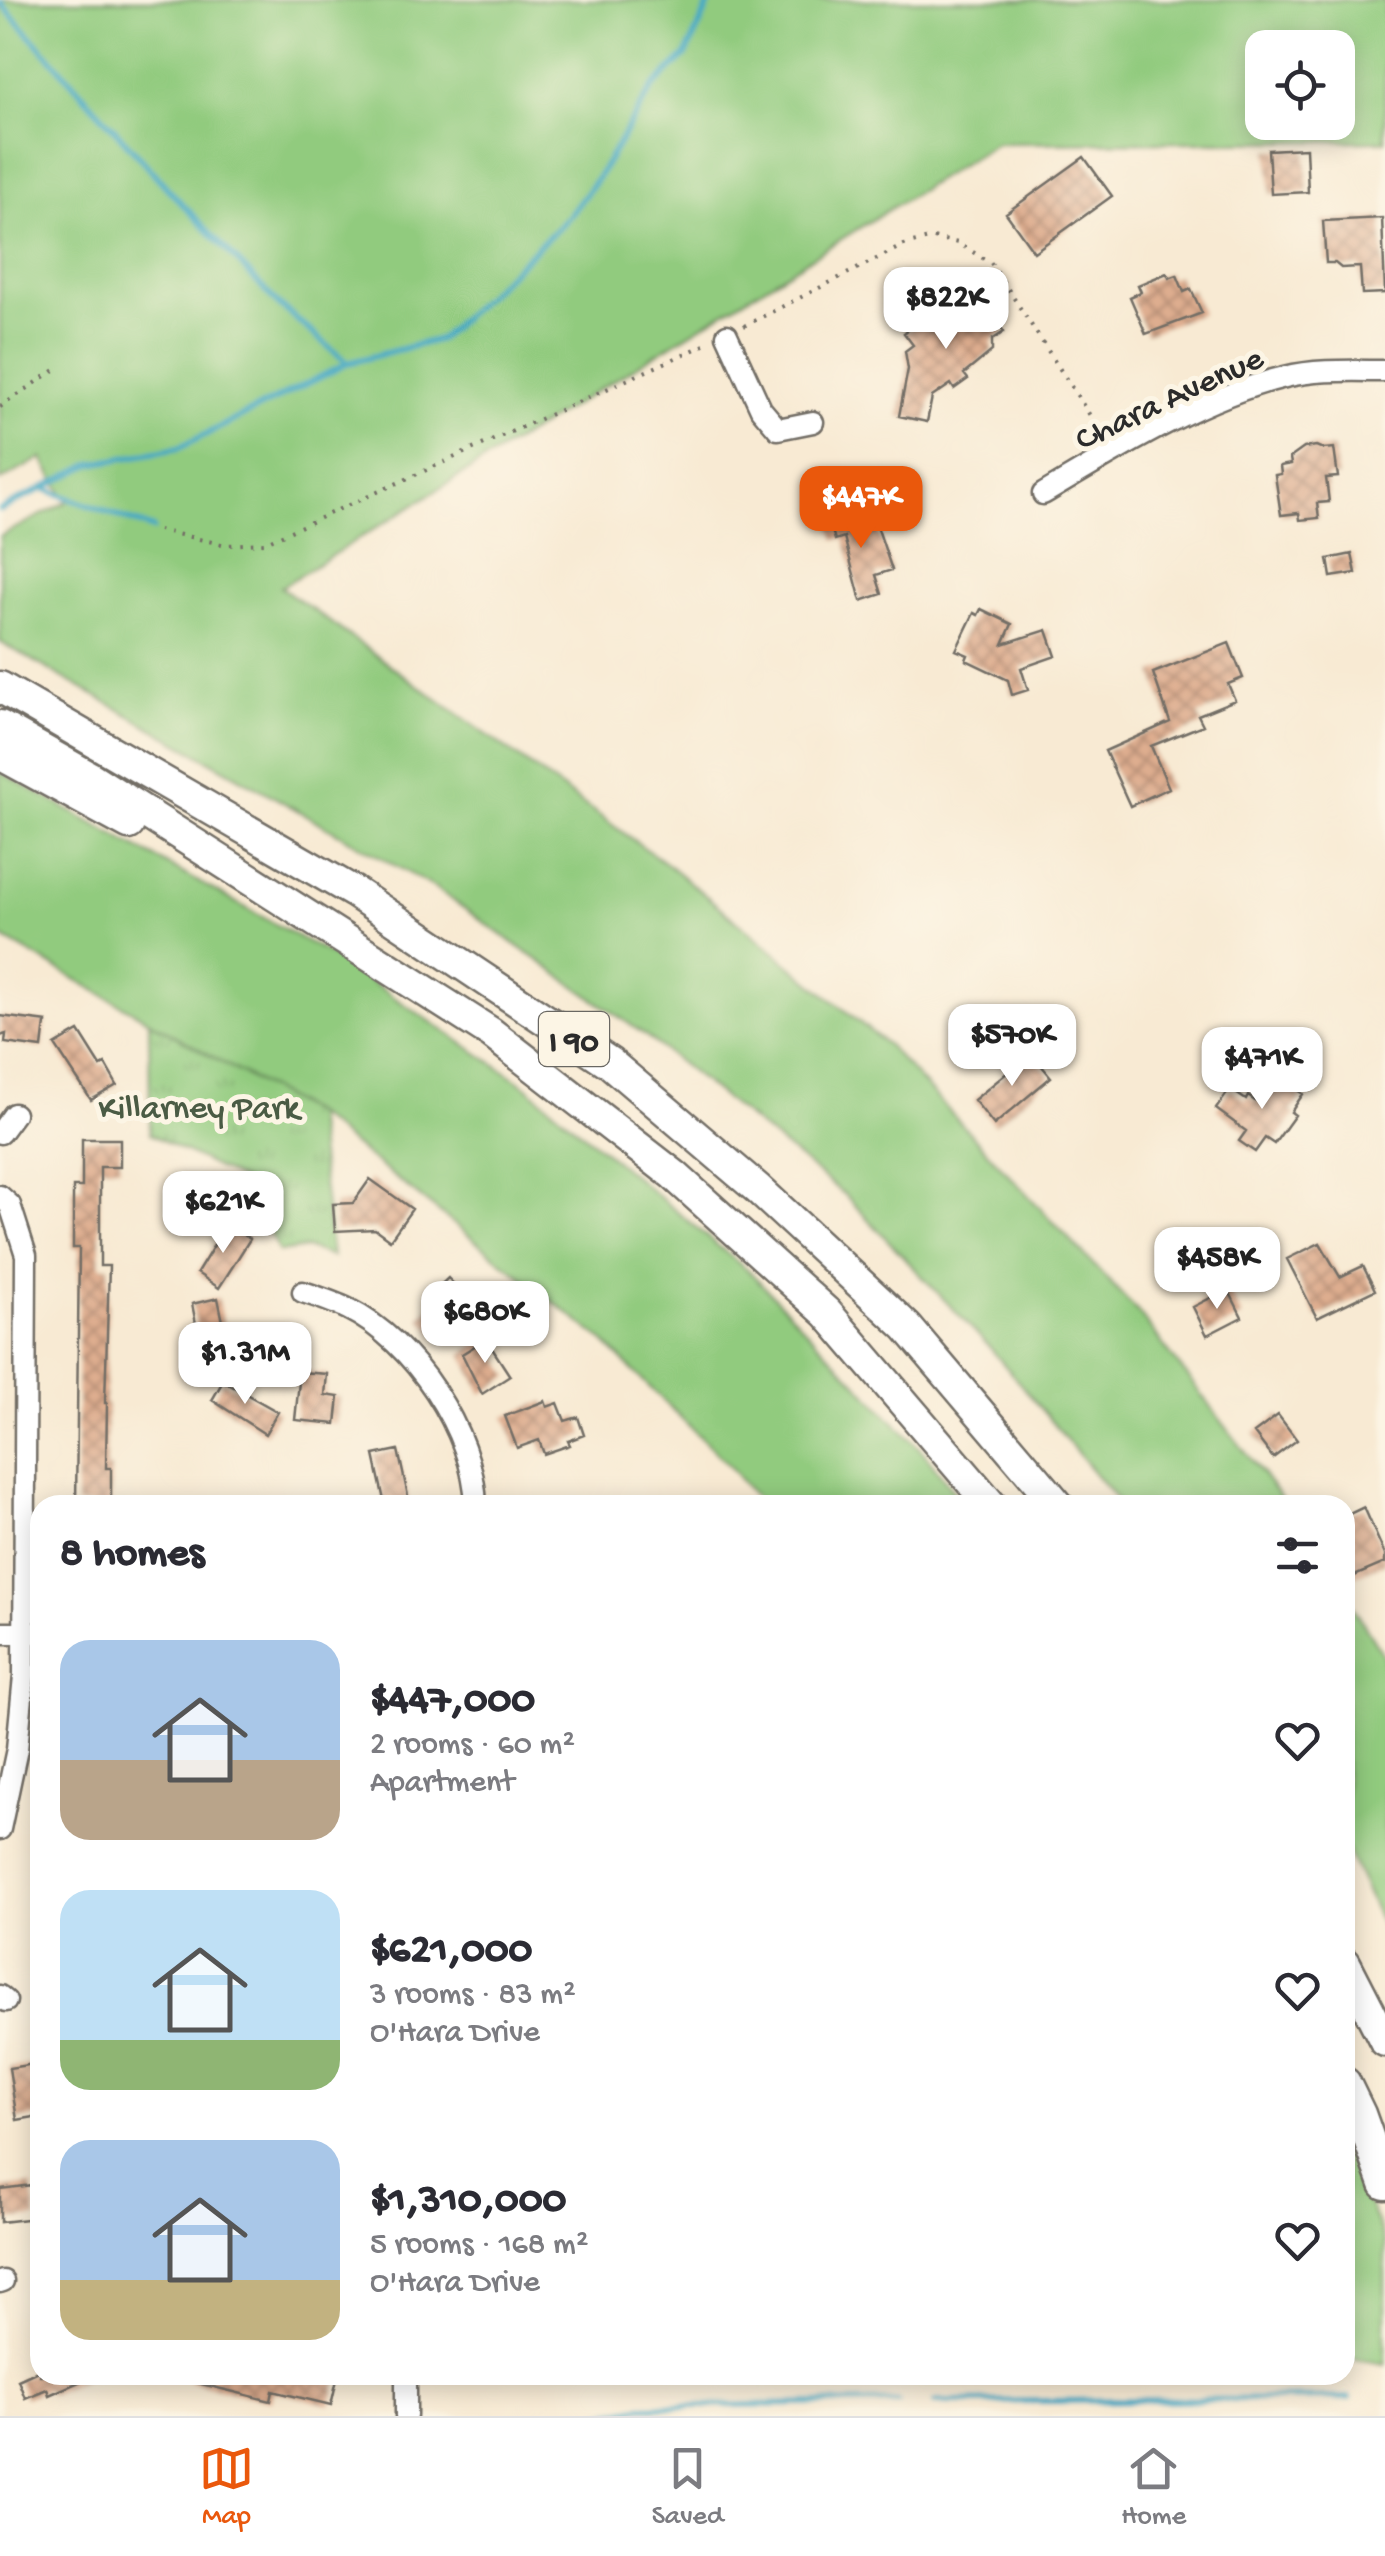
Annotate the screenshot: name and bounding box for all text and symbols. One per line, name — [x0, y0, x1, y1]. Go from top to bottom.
map controls — [1245, 30, 1355, 140]
button: locate — [1245, 30, 1355, 140]
pin: $822K — [876, 267, 1016, 352]
text: $822K — [906, 280, 986, 318]
street label: Chara Avenue — [1070, 339, 1272, 462]
pin: $447K — [791, 466, 931, 551]
text: $447K — [822, 479, 900, 517]
pin: $570K — [942, 1004, 1082, 1089]
road number: I 90 — [539, 1012, 609, 1066]
text: $570K — [970, 1017, 1054, 1055]
pin: $471K — [1192, 1027, 1332, 1112]
text: $471K — [1224, 1040, 1300, 1078]
park label: Killarney Park — [98, 1090, 303, 1131]
pin: $621K — [153, 1171, 293, 1256]
text: $621K — [185, 1184, 261, 1222]
pin: $458K — [1147, 1227, 1287, 1312]
text: $458K — [1176, 1240, 1258, 1278]
pin: $680K — [415, 1281, 555, 1366]
text: $680K — [443, 1294, 527, 1332]
pin: $1.31M — [164, 1322, 326, 1407]
text: $1.31M — [200, 1335, 290, 1373]
icon: filters — [1270, 1528, 1325, 1583]
text: 8 homes — [60, 1531, 204, 1580]
text: $447,000 — [370, 1678, 535, 1727]
icon: home — [140, 1680, 260, 1800]
icon: heart — [1270, 1713, 1325, 1768]
text: 2 rooms · 60 m² — [370, 1727, 575, 1765]
text: Apartment — [370, 1765, 514, 1803]
text: $621,000 — [370, 1928, 532, 1977]
icon: home — [140, 1930, 260, 2050]
icon: heart — [1270, 1963, 1325, 2018]
text: 3 rooms · 83 m² — [370, 1977, 576, 2015]
text: O'Hara Drive — [370, 2015, 540, 2053]
text: $1,310,000 — [370, 2178, 566, 2227]
icon: home — [140, 2180, 260, 2300]
icon: heart — [1270, 2213, 1325, 2268]
text: 5 rooms · 168 m² — [370, 2227, 588, 2265]
text: O'Hara Drive — [370, 2265, 540, 2303]
tab: Map — [199, 2441, 254, 2534]
tab: Saved — [652, 2441, 723, 2534]
tab: Home — [1121, 2441, 1186, 2534]

